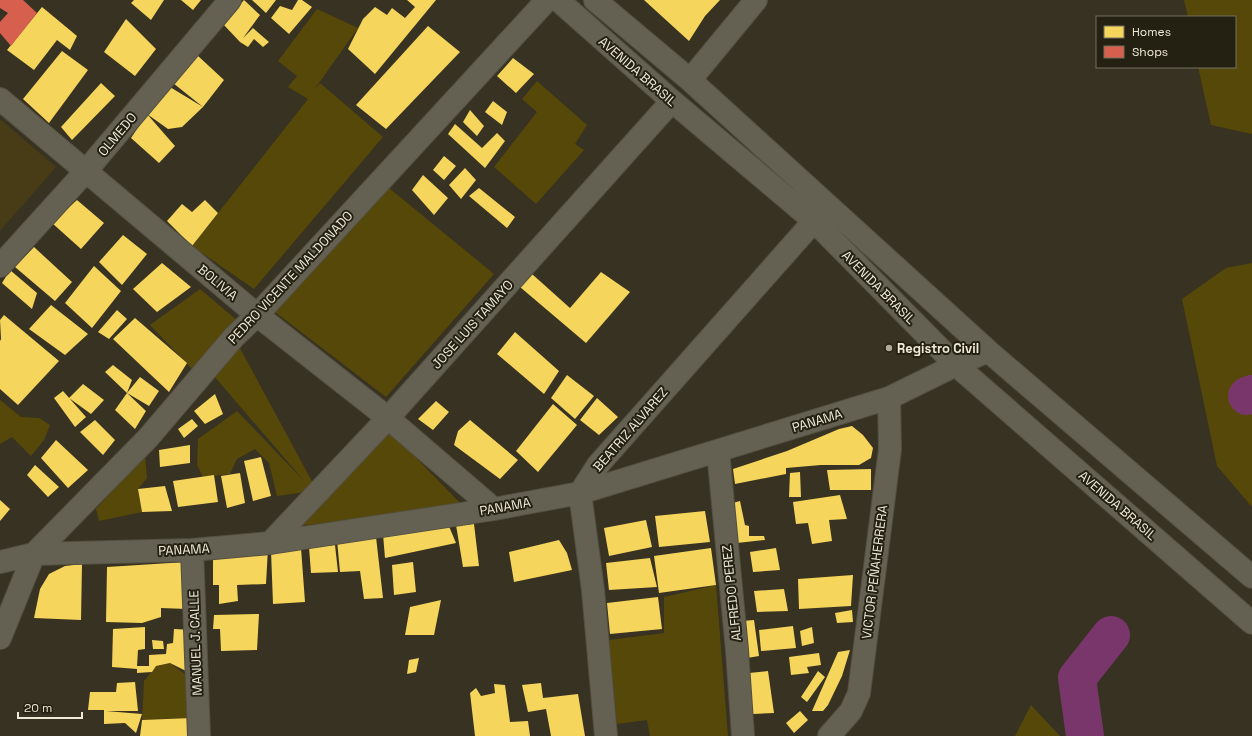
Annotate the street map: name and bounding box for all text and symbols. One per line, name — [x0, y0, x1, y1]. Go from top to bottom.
legend — [1096, 16, 1236, 68]
text: Homes — [1132, 24, 1171, 40]
street label: AVENIDA BRASIL — [595, 33, 680, 110]
text: Shops — [1132, 44, 1168, 60]
street label: OLMEDO — [94, 109, 141, 160]
street label: PEDRO VICENTE MALDONADO — [224, 207, 356, 347]
street label: AVENIDA BRASIL — [838, 247, 919, 328]
street label: BOLIVIA — [194, 261, 241, 304]
street label: JOSE LUIS TAMAYO — [428, 276, 517, 372]
place label: Registro Civil — [897, 340, 979, 357]
marker: Registro Civil — [884, 343, 894, 353]
street label: BEATRIZ ALVAREZ — [589, 384, 671, 475]
street label: PANAMA — [790, 405, 844, 436]
street label: AVENIDA BRASIL — [1075, 467, 1160, 544]
street label: PANAMA — [478, 494, 532, 519]
street label: VICTOR PEÑAHERRERA — [858, 504, 891, 640]
street label: PANAMA — [158, 540, 210, 559]
street label: ALFREDO PEREZ — [718, 544, 745, 642]
street label: MANUEL J. CALLE — [185, 590, 206, 696]
scale bar — [18, 694, 82, 720]
text: 20 m — [24, 700, 52, 716]

